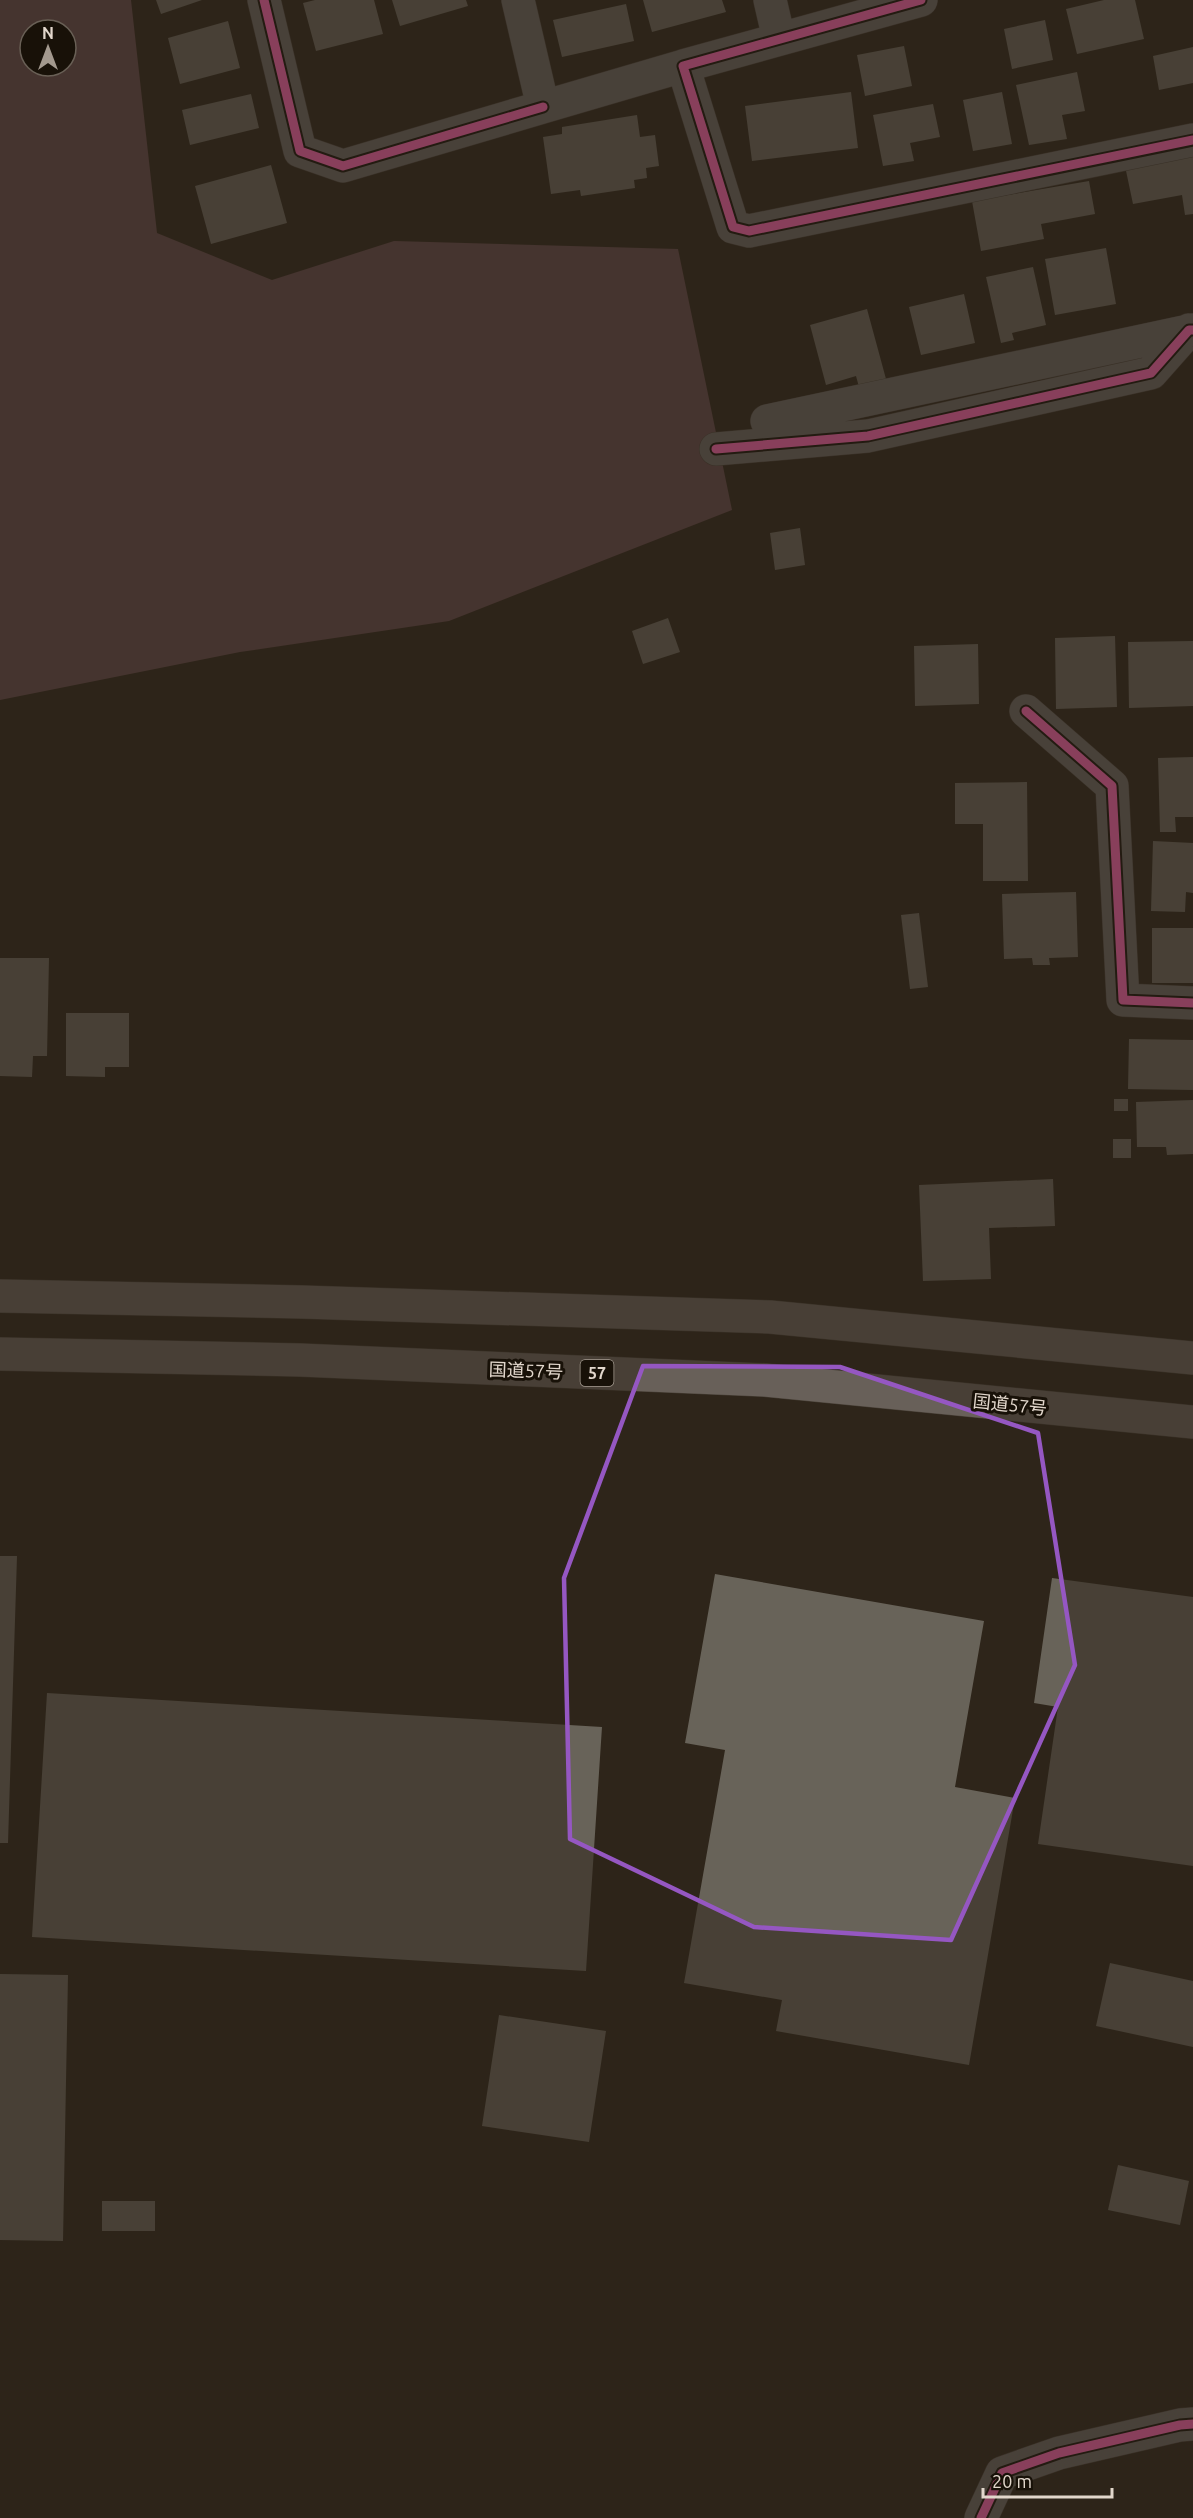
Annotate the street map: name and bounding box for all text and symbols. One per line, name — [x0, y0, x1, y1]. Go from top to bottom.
north arrow — [18, 18, 78, 78]
text: N — [42, 24, 54, 42]
street label: 国道57号 — [489, 1359, 563, 1381]
road number: 57 — [580, 1360, 614, 1386]
street label: 国道57号 — [972, 1390, 1048, 1418]
scale bar — [983, 2461, 1112, 2499]
text: 20 m — [992, 2471, 1032, 2491]

